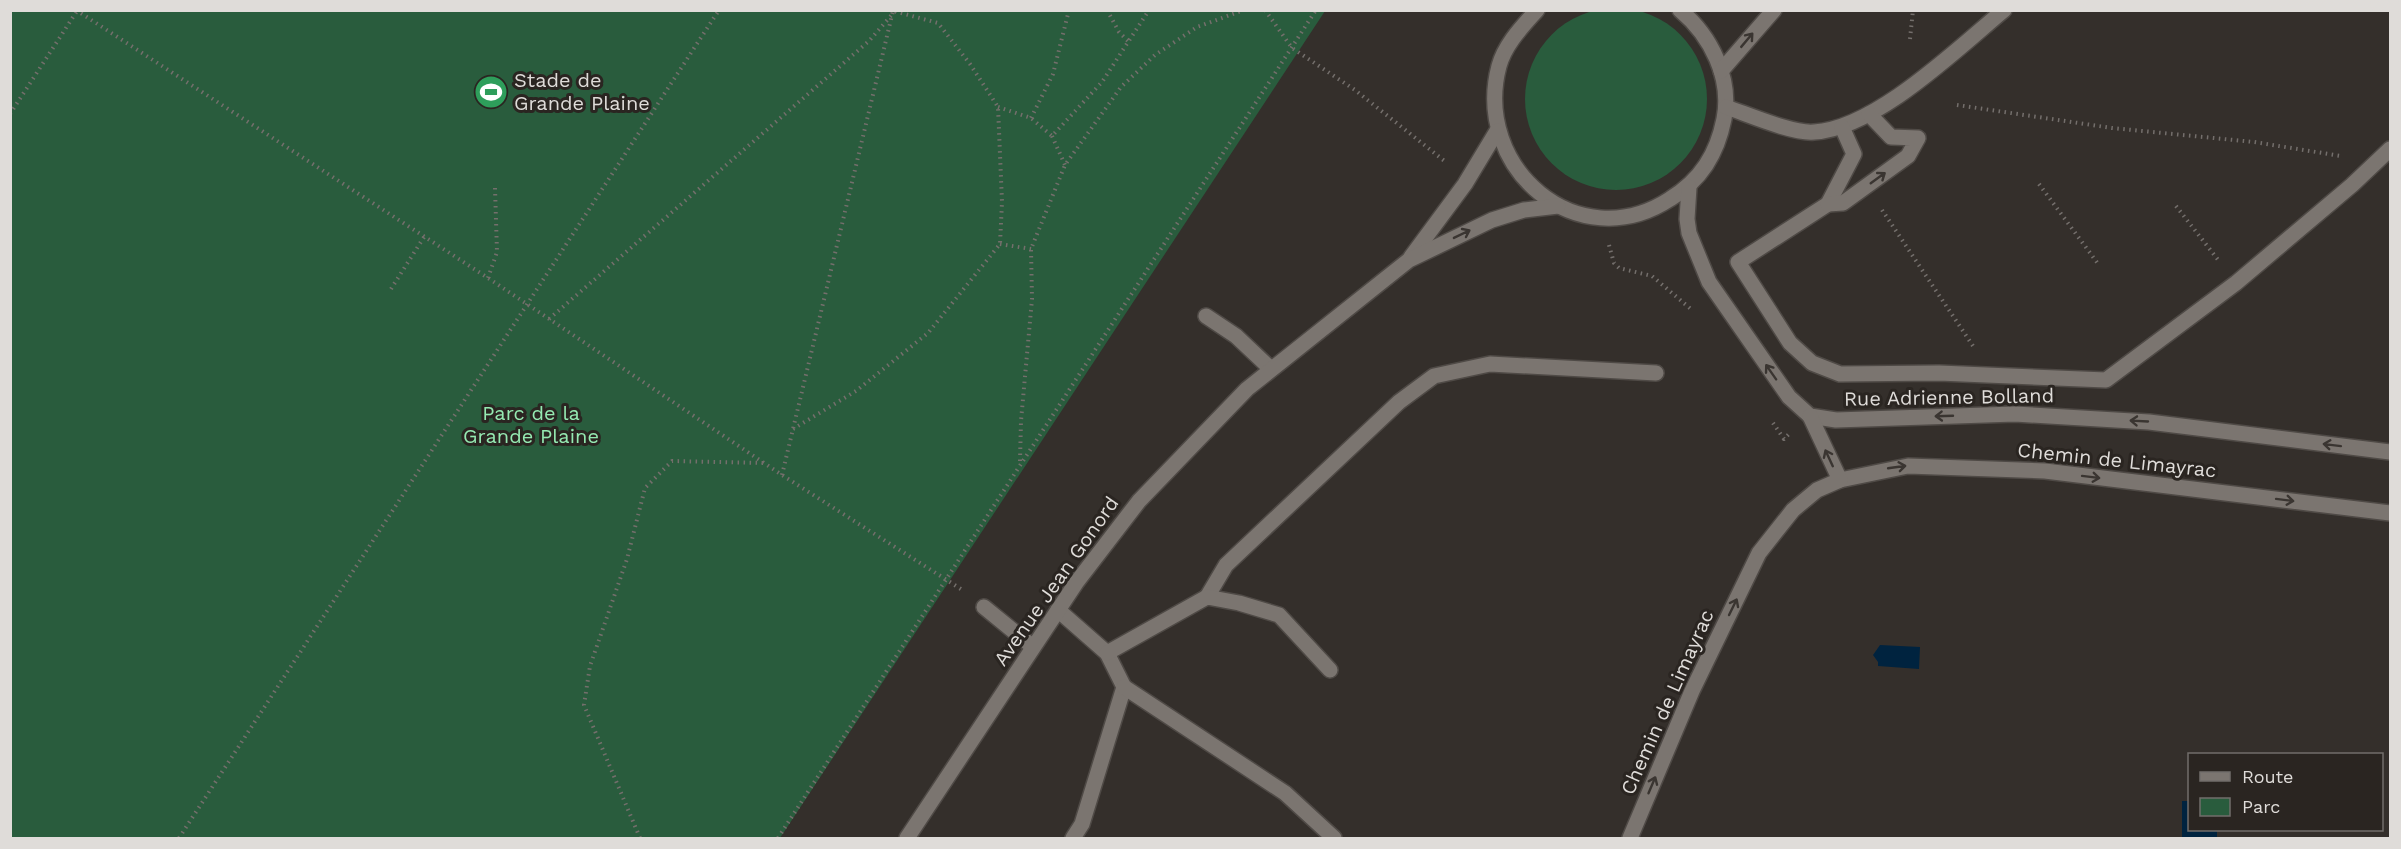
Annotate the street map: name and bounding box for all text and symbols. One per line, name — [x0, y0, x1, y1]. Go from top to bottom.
one-way arrow — [1740, 33, 1754, 48]
place label: Stade de Grande Plaine — [514, 68, 650, 115]
sports icon: Stade de Grande Plaine — [473, 74, 509, 110]
one-way arrow — [1870, 172, 1886, 184]
one-way arrow — [1452, 228, 1470, 239]
one-way arrow — [1765, 365, 1777, 381]
street label: Rue Adrienne Bolland — [1844, 383, 2054, 411]
park label: Parc de la Grande Plaine — [463, 401, 599, 448]
one-way arrow — [1935, 410, 1955, 422]
one-way arrow — [2129, 416, 2149, 427]
street label: Chemin de Limayrac — [2016, 438, 2218, 482]
one-way arrow — [2323, 439, 2343, 450]
one-way arrow — [1823, 450, 1835, 468]
one-way arrow — [1886, 462, 1906, 473]
one-way arrow — [2081, 471, 2100, 482]
street label: Avenue Jean Gonord — [988, 492, 1124, 670]
one-way arrow — [2274, 495, 2294, 506]
one-way arrow — [1728, 599, 1739, 617]
street label: Chemin de Limayrac — [1615, 606, 1719, 798]
legend — [2188, 753, 2383, 831]
text: Route — [2242, 766, 2294, 787]
one-way arrow — [1647, 776, 1659, 794]
text: Parc — [2242, 796, 2280, 817]

